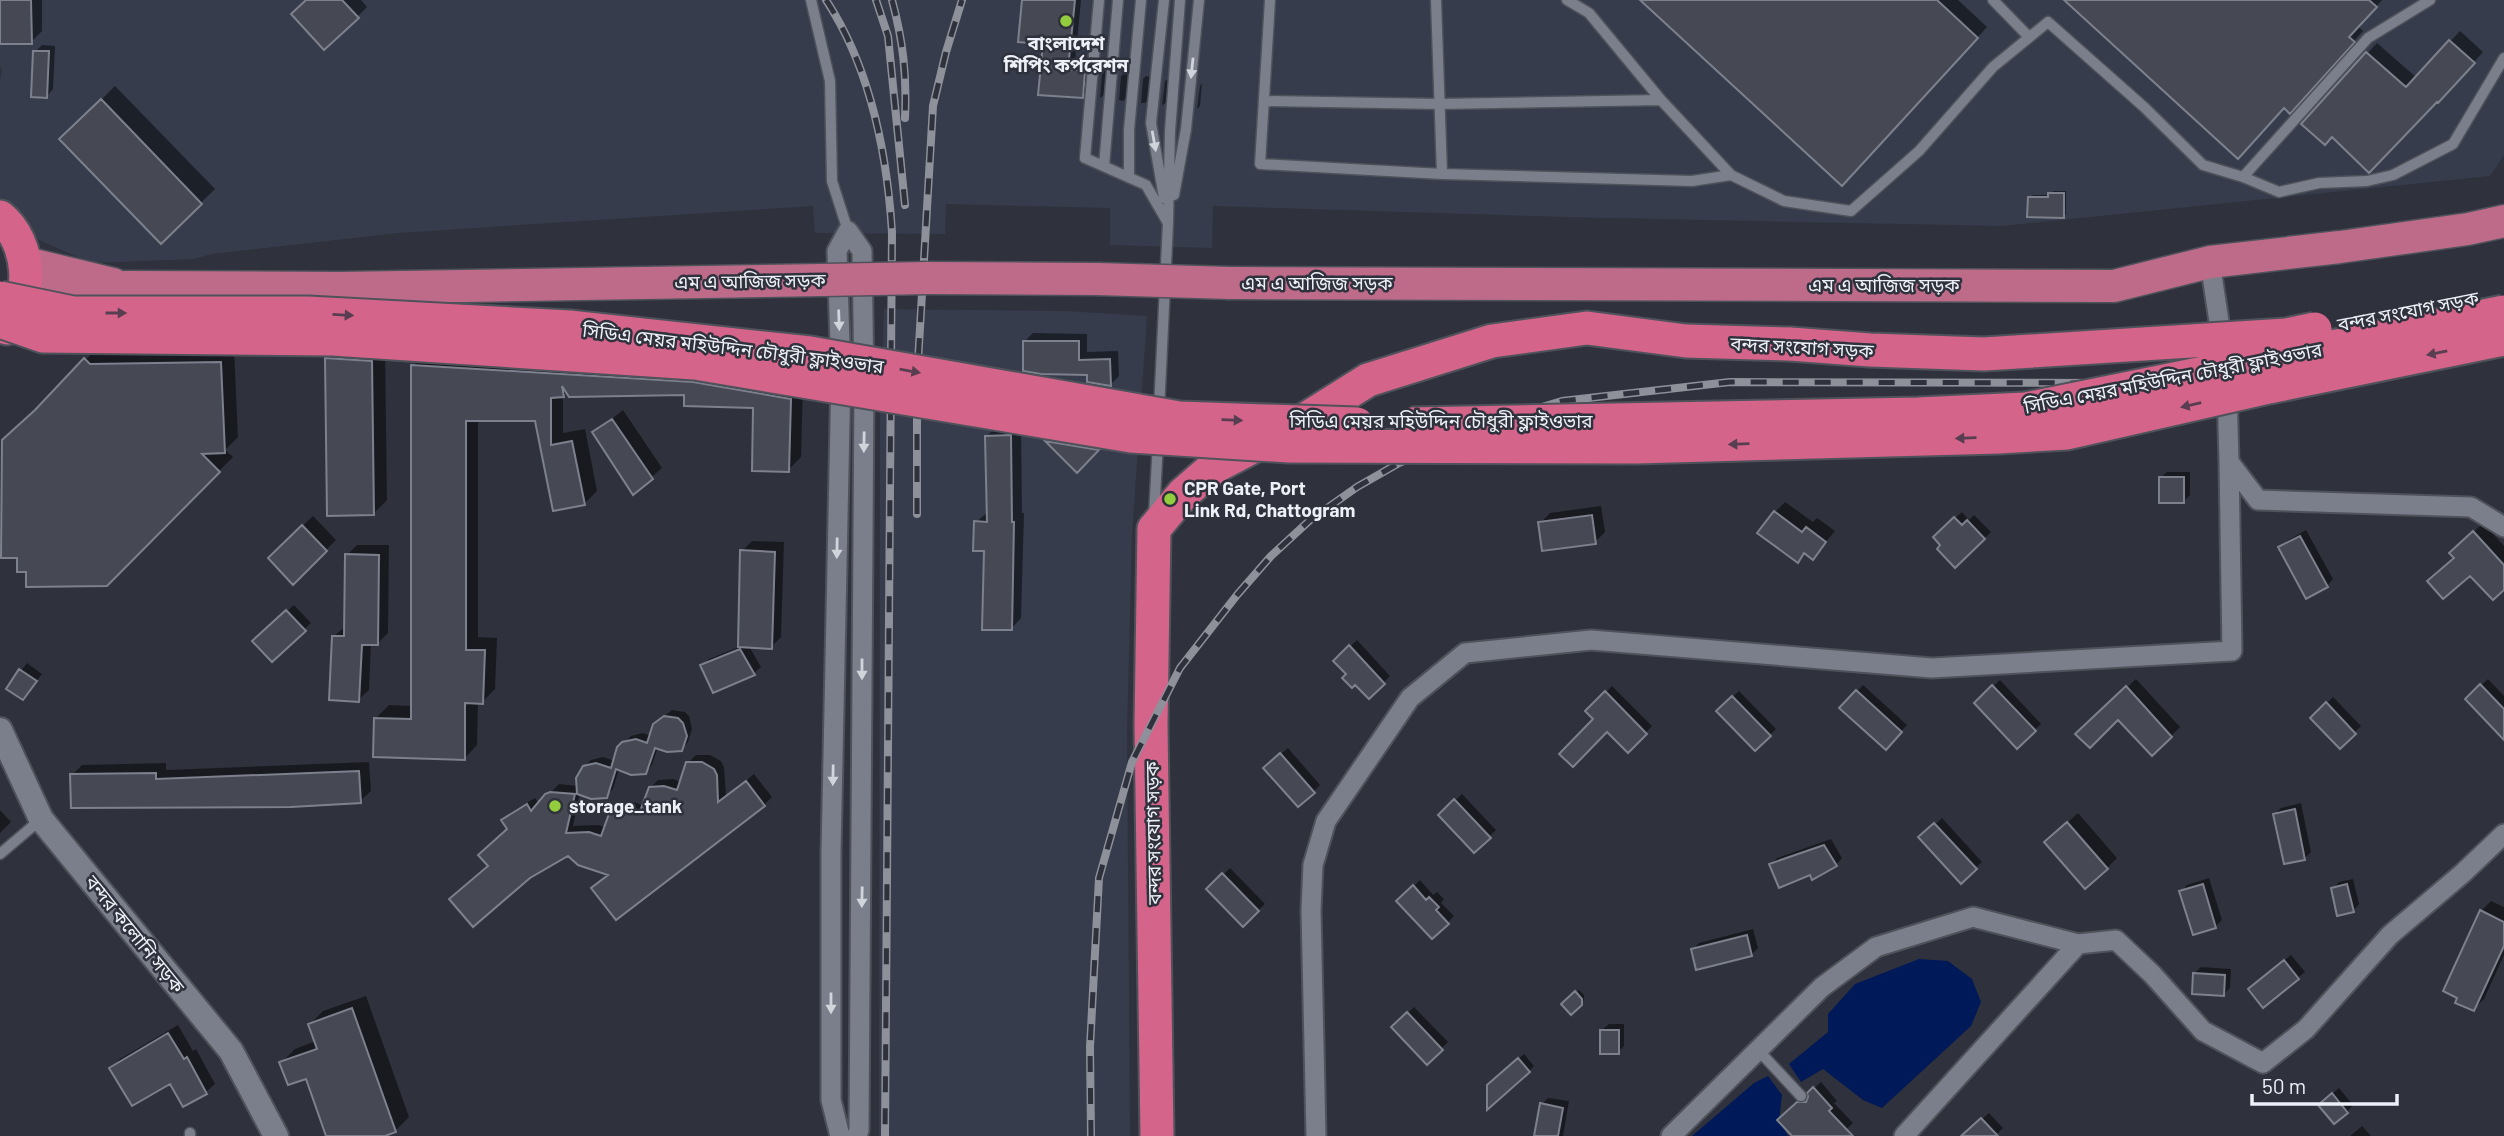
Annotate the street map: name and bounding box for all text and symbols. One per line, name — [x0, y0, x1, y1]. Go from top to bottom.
marker: বাংলাদেশ শিপিং কর্পরেশন — [1058, 13, 1074, 29]
place label: বাংলাদেশ শিপিং কর্পরেশন — [1003, 31, 1129, 76]
one-way arrow — [1186, 57, 1197, 79]
one-way arrow — [1149, 130, 1160, 152]
street label: এম এ আজিজ সড়ক — [674, 268, 827, 293]
street label: এম এ আজিজ সড়ক — [1241, 271, 1393, 294]
street label: এম এ আজিজ সড়ক — [1808, 273, 1960, 296]
street label: বন্দর সংযোগ সড়ক — [2334, 285, 2481, 336]
one-way arrow — [105, 307, 127, 319]
one-way arrow — [332, 309, 354, 320]
one-way arrow — [834, 310, 845, 332]
street label: সিডিএ মেয়র মহিউদ্দিন চৌধুরী ফ্লাইওভার — [580, 317, 886, 378]
street label: বন্দর সংযোগ সড়ক — [1729, 331, 1875, 362]
street label: সিডিএ মেয়র মহিউদ্দিন চৌধুরী ফ্লাইওভার — [2021, 337, 2325, 419]
one-way arrow — [2426, 347, 2448, 358]
one-way arrow — [899, 366, 921, 377]
one-way arrow — [2179, 399, 2201, 410]
street label: সিডিএ মেয়র মহিউদ্দিন চৌধুরী ফ্লাইওভার — [1288, 409, 1593, 433]
one-way arrow — [1221, 414, 1243, 425]
one-way arrow — [858, 431, 870, 453]
one-way arrow — [1955, 432, 1977, 444]
one-way arrow — [1728, 439, 1750, 450]
place label: CPR Gate, Port Link Rd, Chattogram — [1184, 476, 1355, 521]
marker: CPR Gate, Port Link Rd, Chattogram — [1162, 491, 1178, 507]
one-way arrow — [831, 537, 842, 559]
one-way arrow — [856, 658, 868, 680]
street label: বন্দর সংযোগ সড়ক — [1140, 760, 1165, 906]
one-way arrow — [827, 765, 838, 787]
place label: storage_tank — [569, 794, 682, 817]
marker: storage_tank — [547, 798, 563, 814]
street label: বন্দর কলোনি সড়ক — [80, 869, 190, 998]
one-way arrow — [856, 886, 868, 908]
one-way arrow — [825, 992, 837, 1014]
scale bar — [2252, 1062, 2397, 1106]
text: 50 m — [2262, 1073, 2306, 1098]

